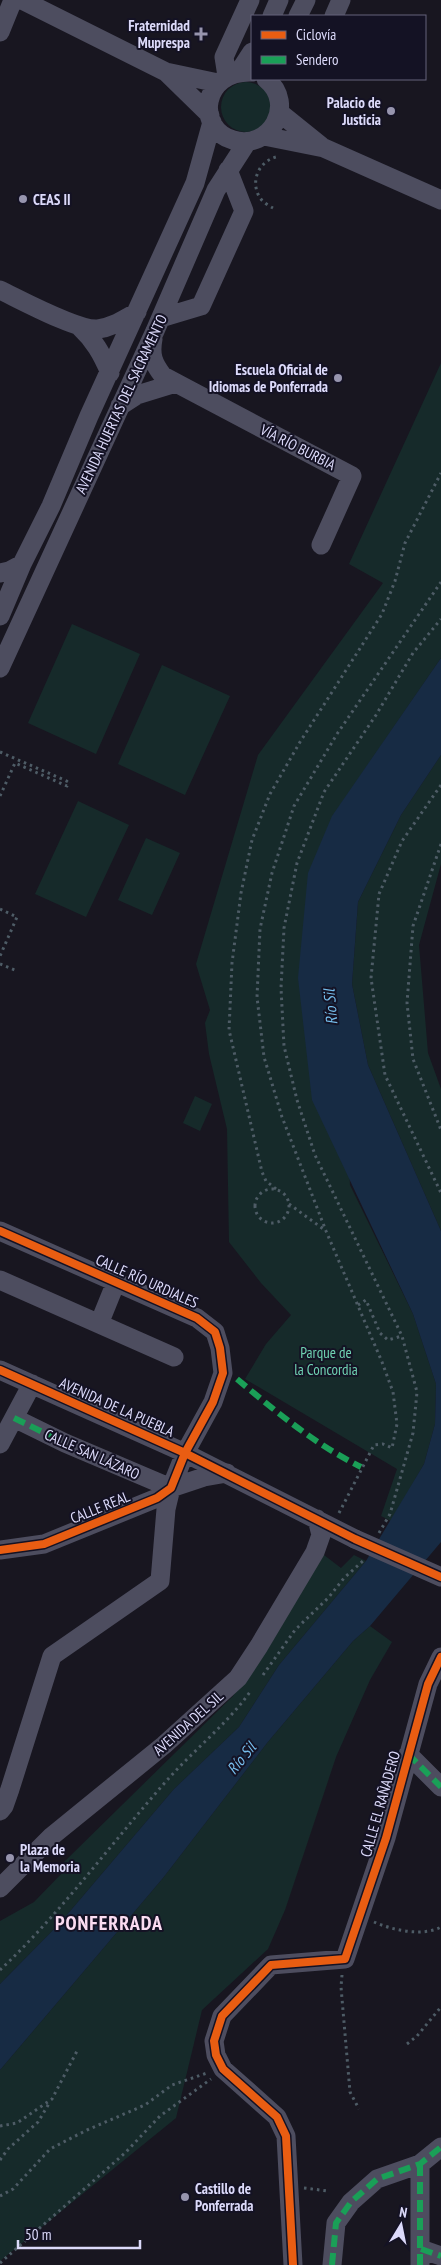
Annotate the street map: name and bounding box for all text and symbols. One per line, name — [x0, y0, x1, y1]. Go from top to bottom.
legend — [251, 15, 426, 80]
place label: Fraternidad Muprespa — [128, 16, 190, 52]
text: Ciclovía — [296, 25, 336, 44]
marker: Fraternidad Muprespa — [194, 27, 208, 41]
text: Sendero — [296, 50, 338, 69]
place label: Palacio de Justicia — [327, 93, 381, 129]
marker: Palacio de Justicia — [385, 105, 397, 117]
place label: CEAS II — [33, 190, 71, 209]
marker: CEAS II — [17, 193, 29, 205]
street label: AVENIDA HUERTAS DEL SACRAMENTO — [71, 311, 171, 497]
place label: Escuela Oficial de Idiomas de Ponferrada — [209, 360, 328, 396]
marker: Escuela Oficial de Idiomas de Ponferrada — [332, 372, 344, 384]
street label: VÍA RÍO BURBIA — [256, 419, 340, 475]
water label: Río Sil — [318, 987, 342, 1026]
street label: CALLE RÍO URDIALES — [93, 1250, 201, 1312]
park label: Parque de la Concordia — [294, 1343, 358, 1379]
street label: AVENIDA DE LA PUEBLA — [57, 1373, 178, 1441]
street label: CALLE SAN LÁZARO — [41, 1425, 143, 1483]
street label: CALLE REAL — [67, 1486, 133, 1528]
street label: AVENIDA DEL SIL — [149, 1686, 228, 1760]
water label: Río Sil — [222, 1737, 261, 1778]
street label: CALLE EL RAÑADERO — [356, 1749, 404, 1859]
place label: Plaza de la Memoria — [20, 1840, 80, 1876]
marker: Plaza de la Memoria — [4, 1852, 16, 1864]
district label: PONFERRADA — [55, 1910, 163, 1936]
place label: Castillo de Ponferrada — [195, 2179, 253, 2215]
marker: Castillo de Ponferrada — [179, 2191, 191, 2203]
north arrow — [376, 2200, 426, 2250]
text: N — [398, 2203, 409, 2222]
scale bar — [18, 2218, 140, 2250]
text: 50 m — [25, 2225, 51, 2244]

